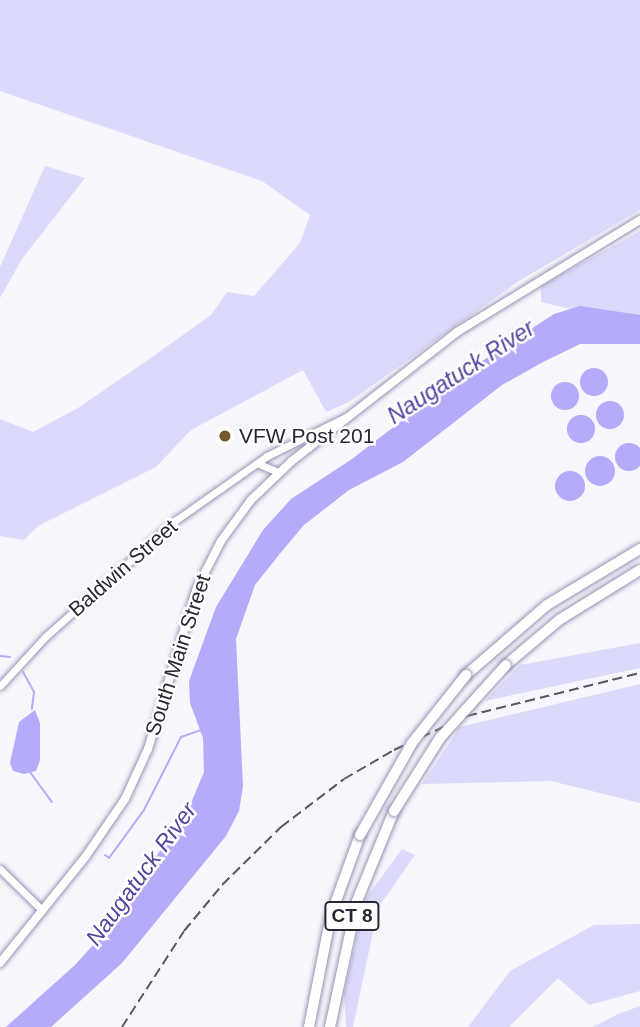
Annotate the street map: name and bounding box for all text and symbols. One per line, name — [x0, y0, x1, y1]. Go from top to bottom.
water label: Naugatuck River — [382, 314, 540, 430]
place label: VFW Post 201 — [239, 423, 374, 449]
marker: VFW Post 201 — [217, 428, 233, 444]
street label: Baldwin Street — [64, 514, 182, 622]
street label: South Main Street — [140, 571, 216, 739]
water label: Naugatuck River — [80, 797, 202, 951]
road number: CT 8 — [324, 900, 380, 932]

